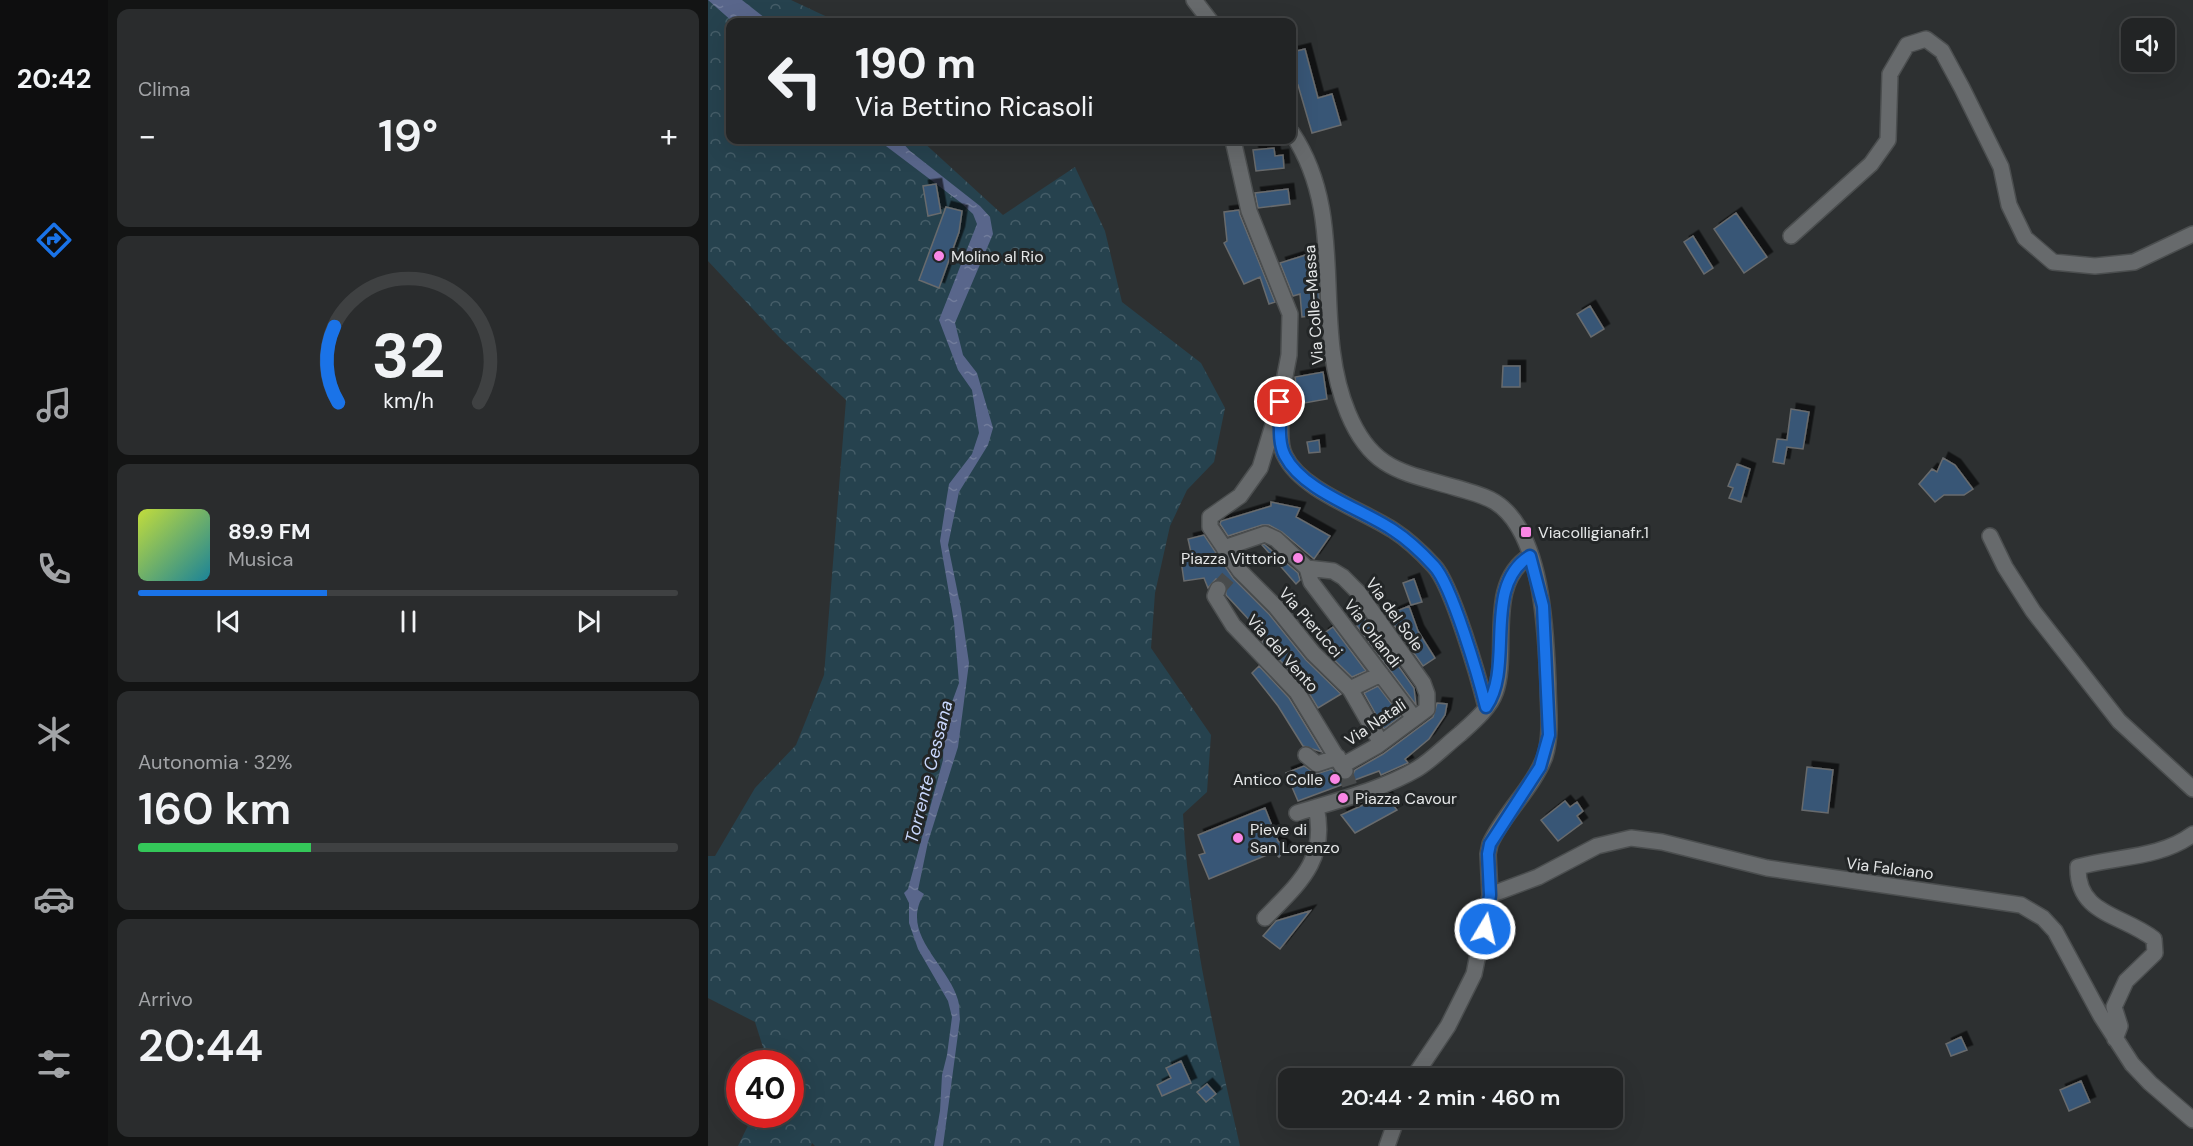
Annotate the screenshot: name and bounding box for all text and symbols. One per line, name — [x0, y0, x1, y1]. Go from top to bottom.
map controls — [2121, 18, 2175, 72]
button: sound — [2121, 18, 2175, 72]
text: 190 m — [855, 36, 976, 91]
icon: left — [756, 42, 834, 120]
text: 20:42 — [17, 61, 91, 96]
text: Clima — [138, 76, 190, 102]
text: Via Bettino Ricasoli — [855, 89, 1094, 124]
text: 19° — [378, 106, 438, 165]
text: − — [138, 114, 156, 157]
text: + — [660, 114, 678, 157]
icon: directions — [33, 219, 75, 261]
street label: Via Colle-Massa — [1299, 244, 1328, 366]
place label: Molino al Rio — [951, 246, 1044, 267]
marker: Molino al Rio — [932, 249, 946, 263]
text: 32 — [371, 315, 445, 396]
pin — [1254, 376, 1305, 427]
icon: music — [33, 384, 75, 426]
icon: arrive — [1263, 385, 1296, 418]
text: km/h — [383, 387, 433, 415]
text: 89.9 FM — [228, 517, 310, 546]
place label: Viacolligianafr.1 — [1538, 522, 1649, 543]
marker: Viacolligianafr.1 — [1519, 525, 1533, 539]
text: Musica — [228, 546, 293, 572]
icon: phone — [33, 548, 75, 590]
place label: Piazza Vittorio — [1181, 548, 1286, 569]
marker: Piazza Vittorio — [1291, 551, 1305, 565]
street label: Via del Sole — [1361, 573, 1428, 655]
street label: Via Pierucci — [1274, 583, 1347, 662]
street label: Via Orlandi — [1339, 595, 1406, 672]
icon: previous — [212, 605, 245, 638]
icon: pause — [392, 605, 425, 638]
icon: next — [572, 605, 605, 638]
street label: Via del Vento — [1242, 610, 1323, 697]
street label: Via Natali — [1341, 694, 1410, 751]
water label: Torrente Cessana — [900, 698, 958, 846]
icon: climate — [33, 713, 75, 755]
text: Autonomia · 32% — [138, 749, 292, 775]
place label: Antico Colle — [1233, 769, 1323, 790]
marker: Antico Colle — [1328, 772, 1342, 786]
text: 160 km — [138, 779, 291, 838]
place label: Piazza Cavour — [1355, 788, 1457, 809]
marker: Piazza Cavour — [1336, 791, 1350, 805]
place label: Pieve di San Lorenzo — [1250, 819, 1340, 858]
marker: Pieve di San Lorenzo — [1231, 831, 1245, 845]
street label: Via Falciano — [1845, 853, 1935, 884]
icon: car — [33, 878, 75, 920]
position arrow — [1453, 897, 1517, 961]
text: Arrivo — [138, 986, 193, 1012]
text: 20:44 — [138, 1016, 263, 1075]
icon: filters — [33, 1043, 75, 1085]
speed limit sign: 40 — [726, 1050, 804, 1128]
text: 20:44 · 2 min · 460 m — [1341, 1083, 1560, 1112]

